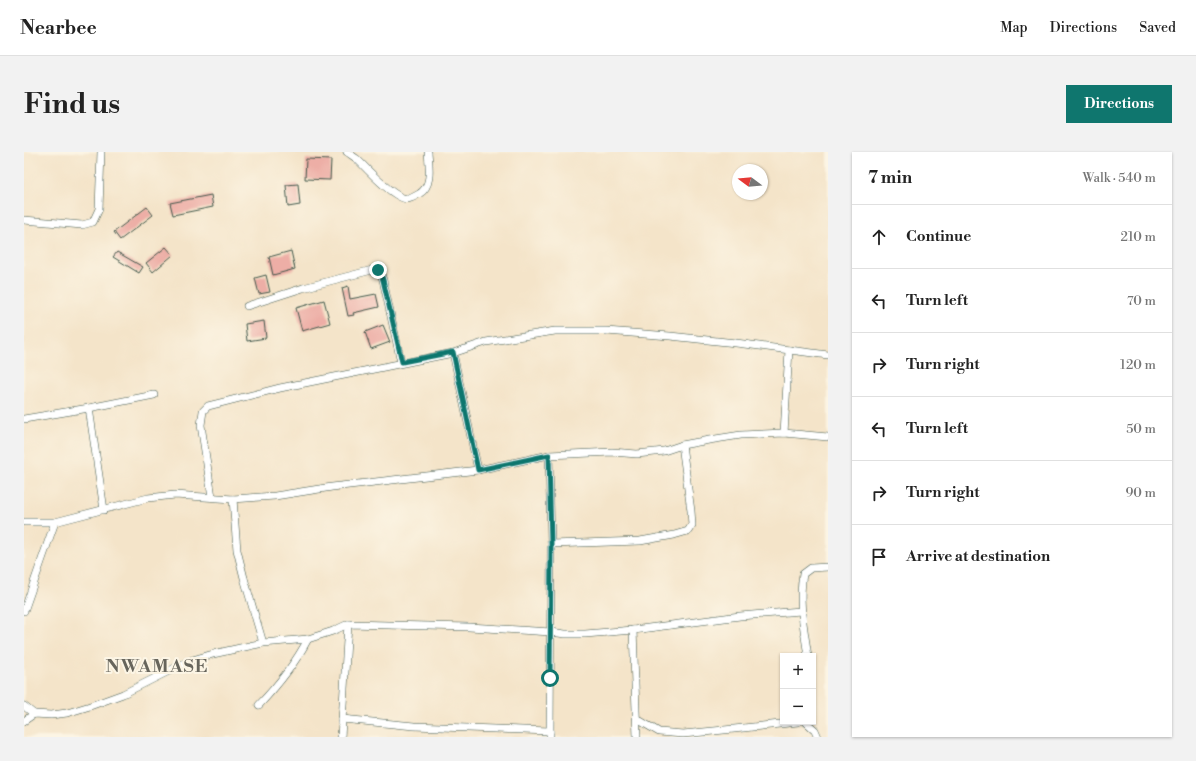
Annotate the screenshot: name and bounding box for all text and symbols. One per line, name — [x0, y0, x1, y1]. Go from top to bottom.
text: Nearbee — [20, 16, 97, 40]
text: Map — [1000, 19, 1028, 37]
text: Directions — [1050, 19, 1117, 37]
text: Saved — [1139, 19, 1176, 37]
button: Directions — [1066, 85, 1172, 123]
text: Find us — [24, 87, 120, 122]
north arrow — [732, 164, 768, 200]
text: 7 min — [868, 167, 912, 189]
text: Walk · 540 m — [1082, 170, 1156, 186]
icon: ahead — [868, 226, 890, 248]
text: Continue — [906, 227, 971, 246]
text: 210 m — [1121, 229, 1156, 245]
route end — [369, 261, 387, 279]
icon: left — [868, 290, 890, 312]
text: Turn left — [906, 291, 968, 310]
text: 70 m — [1127, 293, 1156, 309]
icon: right — [868, 354, 890, 376]
text: Turn right — [906, 355, 980, 374]
text: 120 m — [1120, 357, 1156, 373]
icon: left — [868, 418, 890, 440]
text: Turn left — [906, 419, 968, 438]
text: 50 m — [1126, 421, 1156, 437]
icon: right — [868, 482, 890, 504]
text: Turn right — [906, 483, 980, 502]
text: 90 m — [1125, 485, 1156, 501]
icon: arrive — [868, 546, 890, 568]
text: Arrive at destination — [906, 547, 1050, 566]
map controls — [780, 653, 816, 725]
button: + — [780, 653, 816, 689]
district label: NWAMASE — [106, 655, 208, 678]
route start — [541, 669, 559, 687]
button: − — [780, 689, 816, 725]

